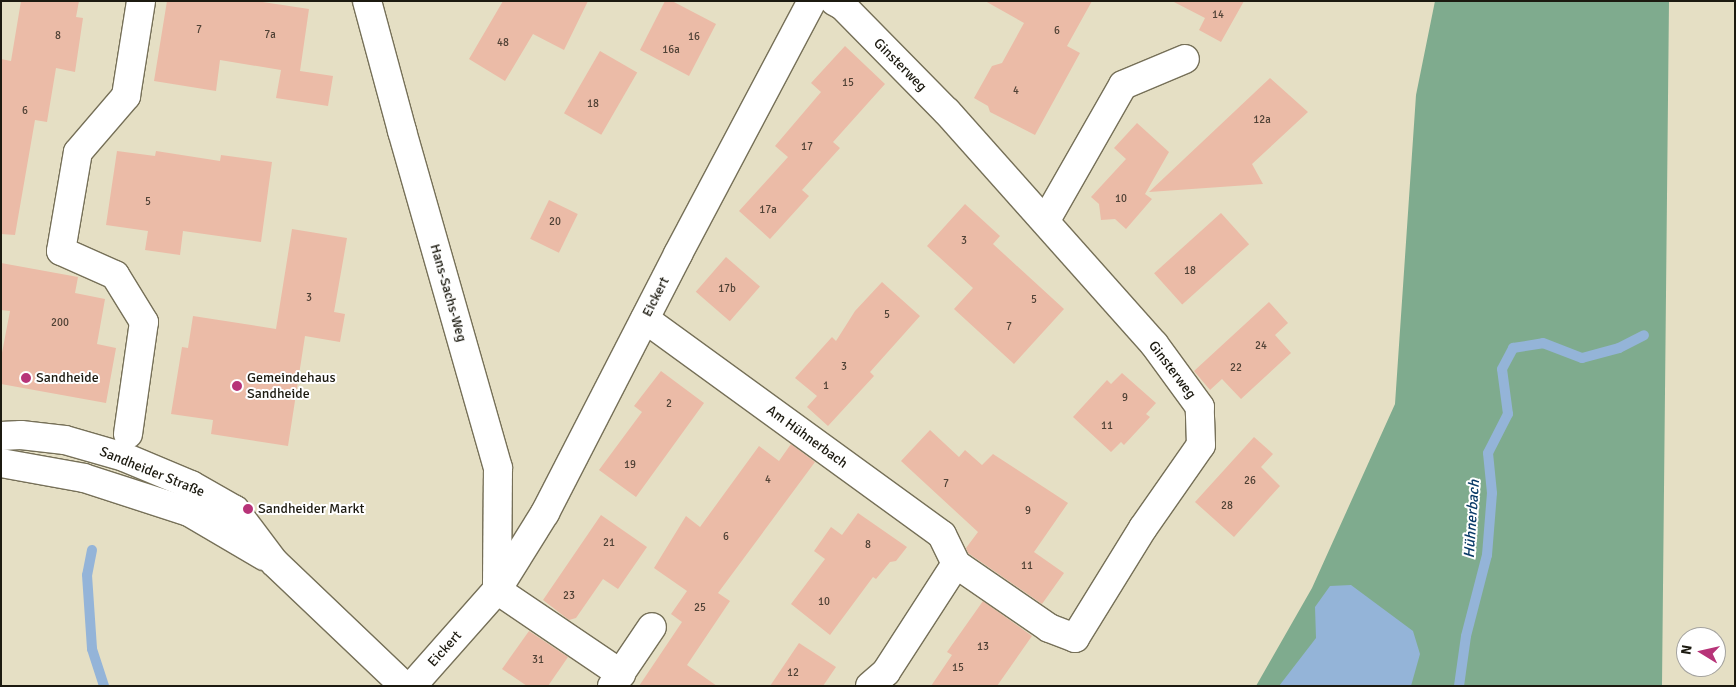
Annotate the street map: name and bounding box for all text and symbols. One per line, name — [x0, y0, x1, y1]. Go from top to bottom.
house number: 14 — [1212, 8, 1224, 22]
house number: 7 — [196, 23, 202, 37]
house number: 6 — [1054, 24, 1060, 38]
house number: 7a — [264, 28, 276, 42]
house number: 8 — [55, 29, 61, 43]
house number: 16 — [688, 30, 700, 44]
street label: Ginsterweg — [870, 35, 930, 95]
house number: 48 — [497, 36, 509, 50]
house number: 16a — [662, 43, 680, 57]
house number: 15 — [842, 76, 854, 90]
house number: 4 — [1013, 84, 1019, 98]
house number: 18 — [587, 97, 599, 111]
house number: 6 — [22, 104, 28, 118]
house number: 12a — [1253, 113, 1271, 127]
house number: 17 — [801, 140, 813, 154]
house number: 10 — [1115, 192, 1127, 206]
house number: 5 — [145, 195, 151, 209]
house number: 17a — [759, 203, 777, 217]
house number: 20 — [549, 215, 561, 229]
house number: 3 — [961, 234, 967, 248]
street label: Hans-Sachs-Weg — [426, 242, 470, 344]
house number: 18 — [1184, 264, 1196, 278]
street label: Eickert — [639, 274, 673, 320]
house number: 17b — [718, 282, 736, 296]
house number: 3 — [306, 291, 312, 305]
house number: 5 — [1031, 293, 1037, 307]
house number: 5 — [884, 308, 890, 322]
house number: 200 — [51, 316, 69, 330]
house number: 7 — [1006, 320, 1012, 334]
street label: Ginsterweg — [1145, 338, 1199, 402]
house number: 24 — [1255, 339, 1267, 353]
house number: 3 — [841, 360, 847, 374]
house number: 22 — [1230, 361, 1242, 375]
place label: Sandheide — [36, 370, 99, 386]
place label: Gemeindehaus Sandheide — [247, 370, 336, 402]
marker: Sandheide — [20, 372, 32, 384]
house number: 1 — [823, 379, 829, 393]
marker: Gemeindehaus Sandheide — [231, 380, 243, 392]
house number: 9 — [1122, 391, 1128, 405]
house number: 2 — [666, 397, 672, 411]
street label: Am Hühnerbach — [763, 402, 851, 472]
house number: 11 — [1101, 419, 1113, 433]
street label: Sandheider Straße — [97, 443, 207, 501]
house number: 19 — [624, 458, 636, 472]
house number: 4 — [765, 473, 771, 487]
house number: 26 — [1244, 474, 1256, 488]
house number: 7 — [943, 477, 949, 491]
water label: Hühnerbach — [1460, 479, 1484, 559]
house number: 28 — [1221, 499, 1233, 513]
place label: Sandheider Markt — [258, 501, 364, 517]
marker: Sandheider Markt — [242, 503, 254, 515]
house number: 9 — [1025, 504, 1031, 518]
house number: 6 — [723, 530, 729, 544]
house number: 21 — [603, 536, 615, 550]
house number: 8 — [865, 538, 871, 552]
house number: 11 — [1021, 559, 1033, 573]
house number: 23 — [563, 589, 575, 603]
house number: 10 — [818, 595, 830, 609]
house number: 25 — [694, 601, 706, 615]
north arrow — [1676, 627, 1726, 677]
street label: Eickert — [425, 628, 465, 670]
house number: 13 — [977, 640, 989, 654]
text: N — [1678, 644, 1696, 656]
house number: 31 — [532, 653, 544, 667]
house number: 15 — [952, 661, 964, 675]
house number: 12 — [787, 666, 799, 680]

